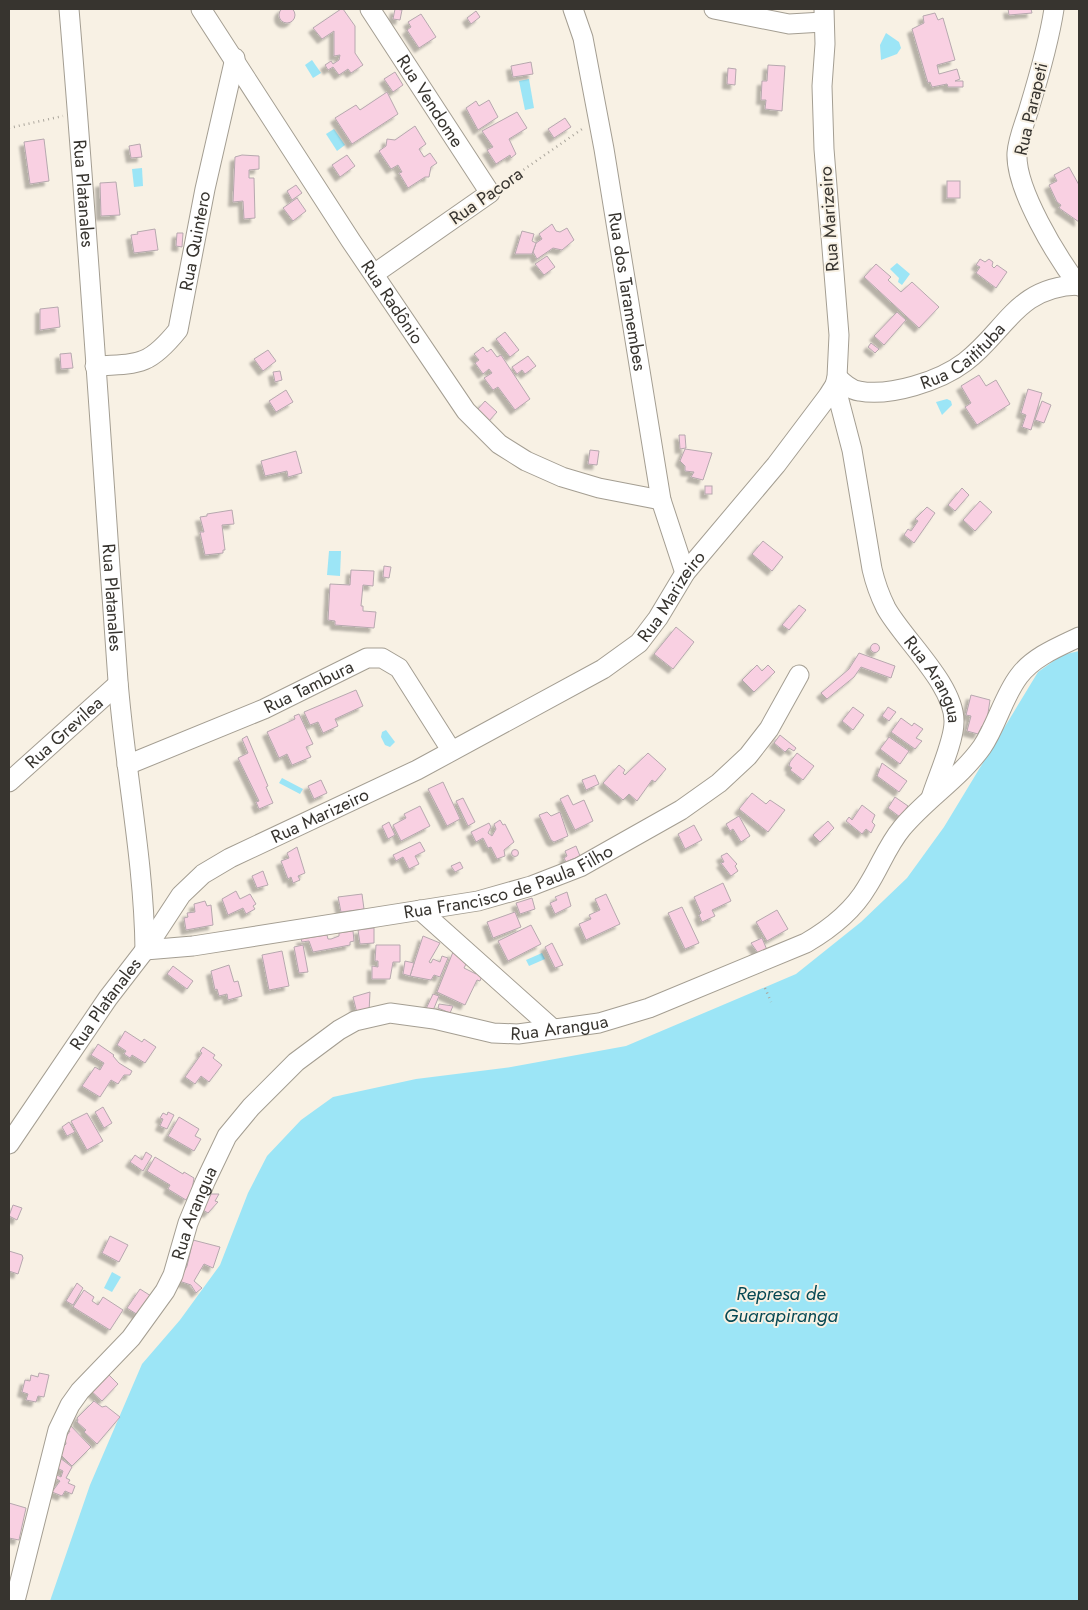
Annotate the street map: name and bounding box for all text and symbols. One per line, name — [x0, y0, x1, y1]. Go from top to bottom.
street label: Rua Vendome — [390, 50, 470, 153]
street label: Rua Parapeti — [1008, 60, 1054, 158]
street label: Rua Platanales — [67, 139, 101, 248]
street label: Rua Pacora — [444, 161, 528, 231]
street label: Rua Marizeiro — [812, 165, 846, 272]
street label: Rua Quintero — [173, 189, 217, 293]
street label: Rua dos Taramembes — [601, 210, 653, 373]
street label: Rua Radônio — [355, 255, 430, 349]
street label: Rua Caitituba — [917, 317, 1011, 396]
street label: Rua Platanales — [95, 543, 129, 652]
street label: Rua Marizeiro — [631, 545, 712, 648]
street label: Rua Arangua — [897, 630, 967, 724]
street label: Rua Tambura — [259, 654, 358, 720]
street label: Rua Grevilea — [19, 690, 109, 775]
street label: Rua Marizeiro — [267, 781, 373, 850]
street label: Rua Francisco de Paula Filho — [402, 838, 618, 926]
street label: Rua Platanales — [63, 952, 147, 1055]
street label: Rua Arangua — [510, 1008, 611, 1047]
street label: Rua Arangua — [165, 1162, 224, 1263]
water label: Represa de Guarapiranga — [724, 1280, 839, 1329]

